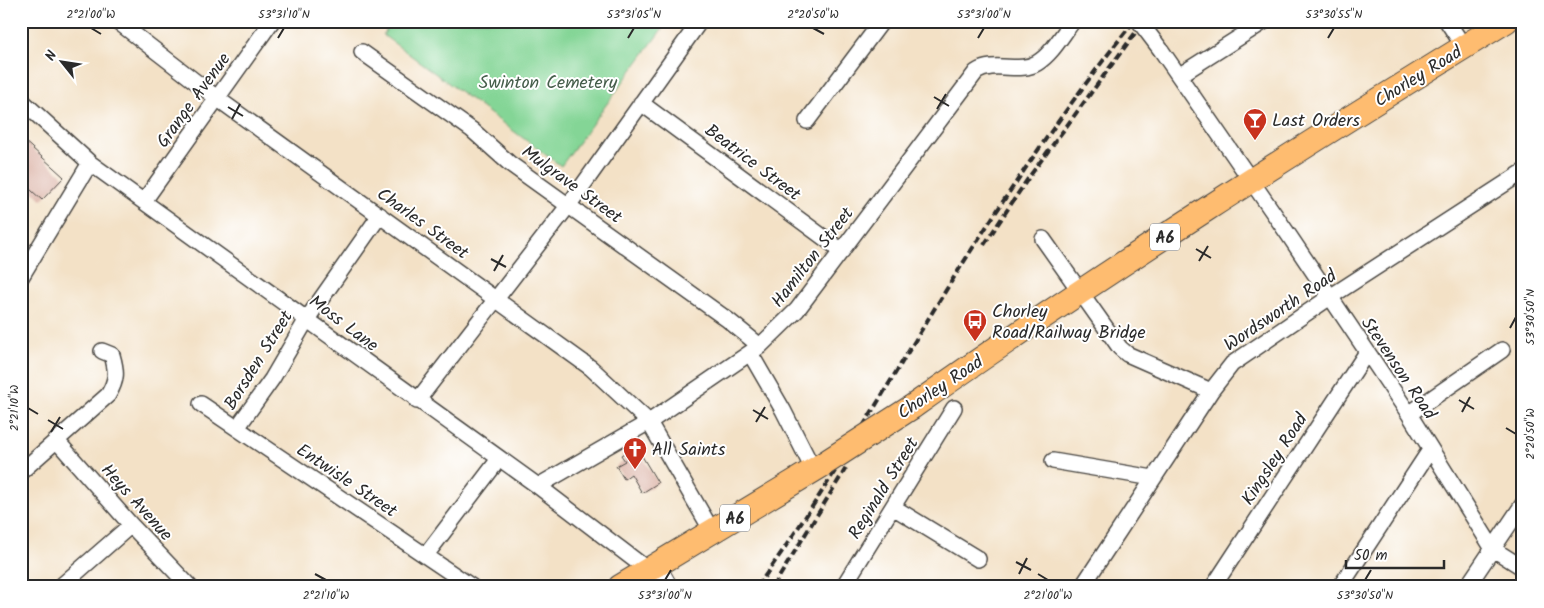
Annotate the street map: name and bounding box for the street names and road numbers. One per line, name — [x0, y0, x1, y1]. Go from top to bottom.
street label: Chorley Road — [1369, 38, 1469, 116]
street label: Grange Avenue — [150, 47, 239, 155]
street label: Beatrice Street — [698, 117, 807, 210]
street label: Mulgrave Street — [515, 139, 629, 232]
street label: Charles Street — [370, 181, 475, 268]
street label: Hamilton Street — [764, 200, 863, 315]
road number: A6 — [1150, 223, 1180, 250]
street label: Wordsworth Road — [1218, 262, 1344, 360]
street label: Moss Lane — [302, 288, 384, 360]
street label: Borsden Street — [217, 304, 302, 416]
street label: Stevenson Road — [1353, 312, 1444, 427]
street label: Chorley Road — [892, 348, 991, 428]
street label: Kingsley Road — [1235, 407, 1317, 512]
street label: Reginald Street — [841, 431, 928, 546]
street label: Entwisle Street — [290, 437, 403, 526]
street label: Heys Avenue — [93, 457, 179, 549]
road number: A6 — [720, 504, 750, 532]

